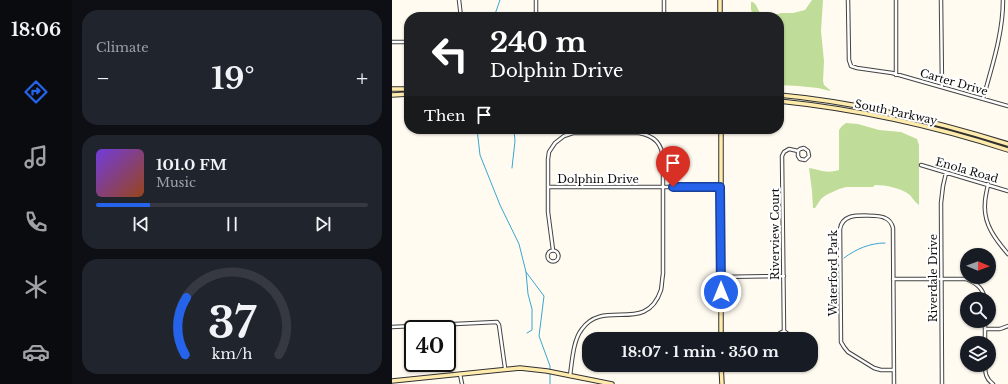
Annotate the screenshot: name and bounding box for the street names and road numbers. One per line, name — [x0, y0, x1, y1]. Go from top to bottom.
street label: Carter Drive — [918, 66, 990, 98]
street label: South Parkway — [853, 96, 939, 128]
street label: Enola Road — [934, 154, 1001, 186]
street label: Dolphin Drive — [557, 172, 639, 186]
street label: Riverview Court — [768, 187, 782, 280]
street label: Waterford Park — [826, 229, 840, 317]
street label: Riverdale Drive — [926, 234, 940, 322]

